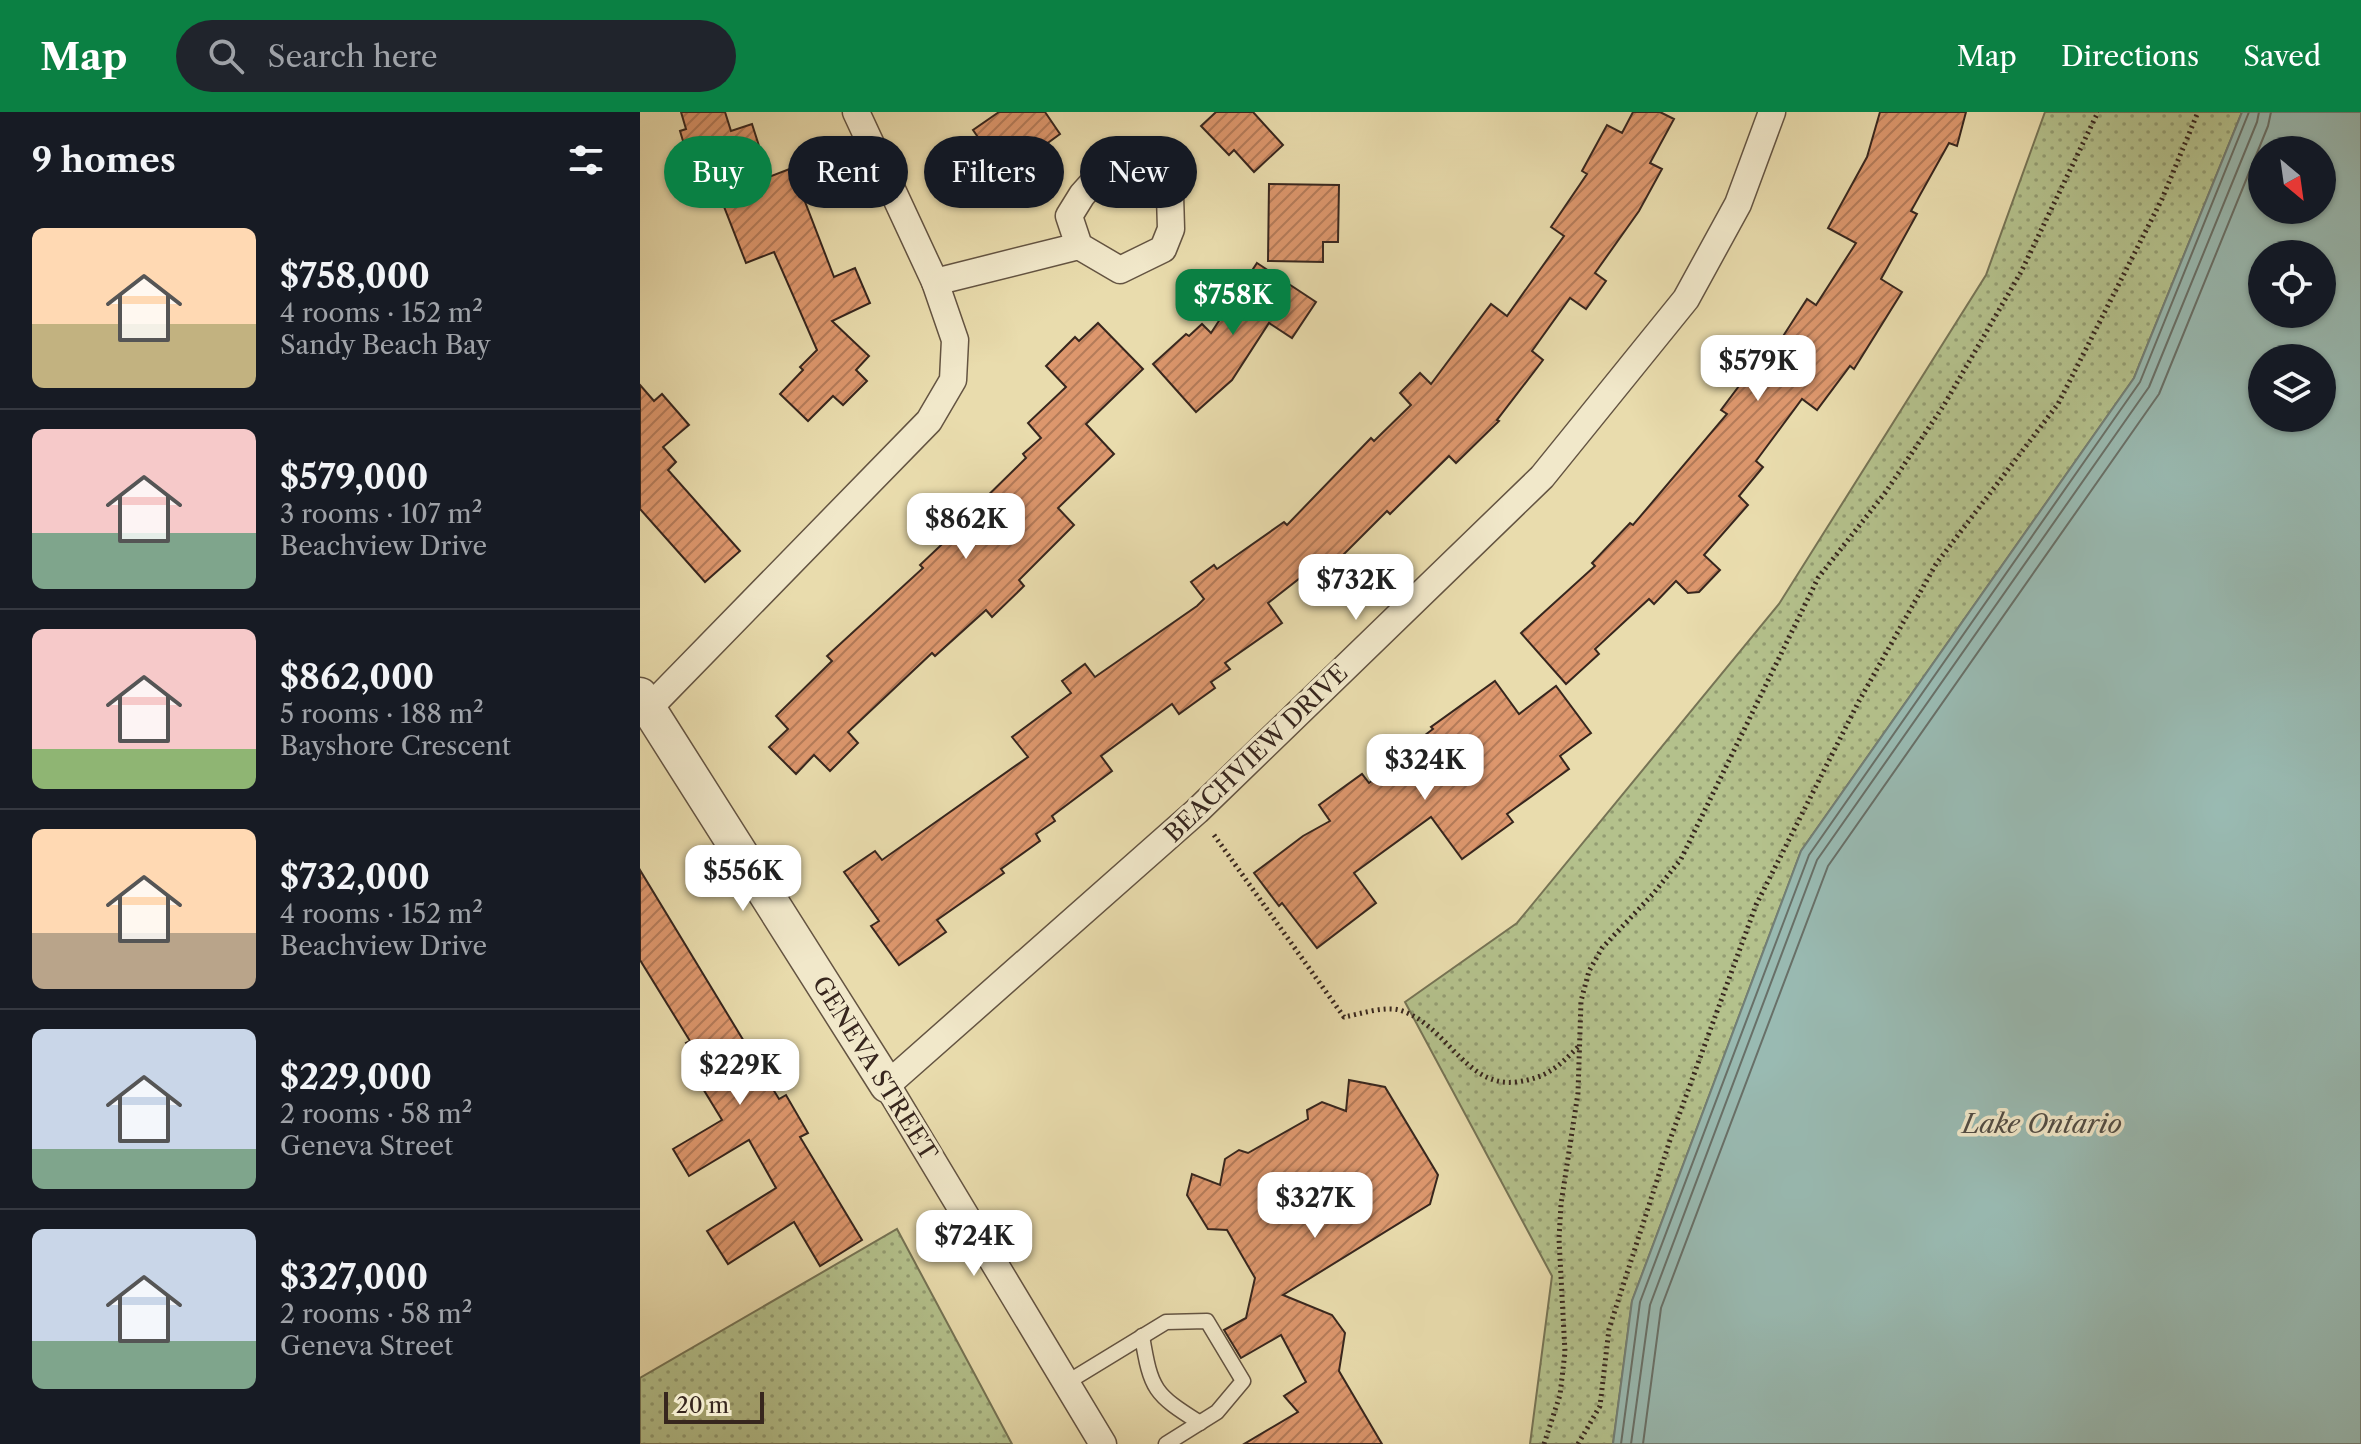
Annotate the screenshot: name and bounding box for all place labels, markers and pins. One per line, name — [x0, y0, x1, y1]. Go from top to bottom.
pin: $758K — [1177, 269, 1289, 337]
pin: $579K — [1702, 335, 1814, 403]
pin: $862K — [910, 493, 1022, 561]
pin: $732K — [1300, 554, 1412, 622]
pin: $324K — [1369, 734, 1481, 802]
pin: $556K — [687, 845, 799, 913]
pin: $229K — [684, 1039, 796, 1107]
pin: $327K — [1259, 1172, 1371, 1240]
pin: $724K — [918, 1210, 1030, 1278]

